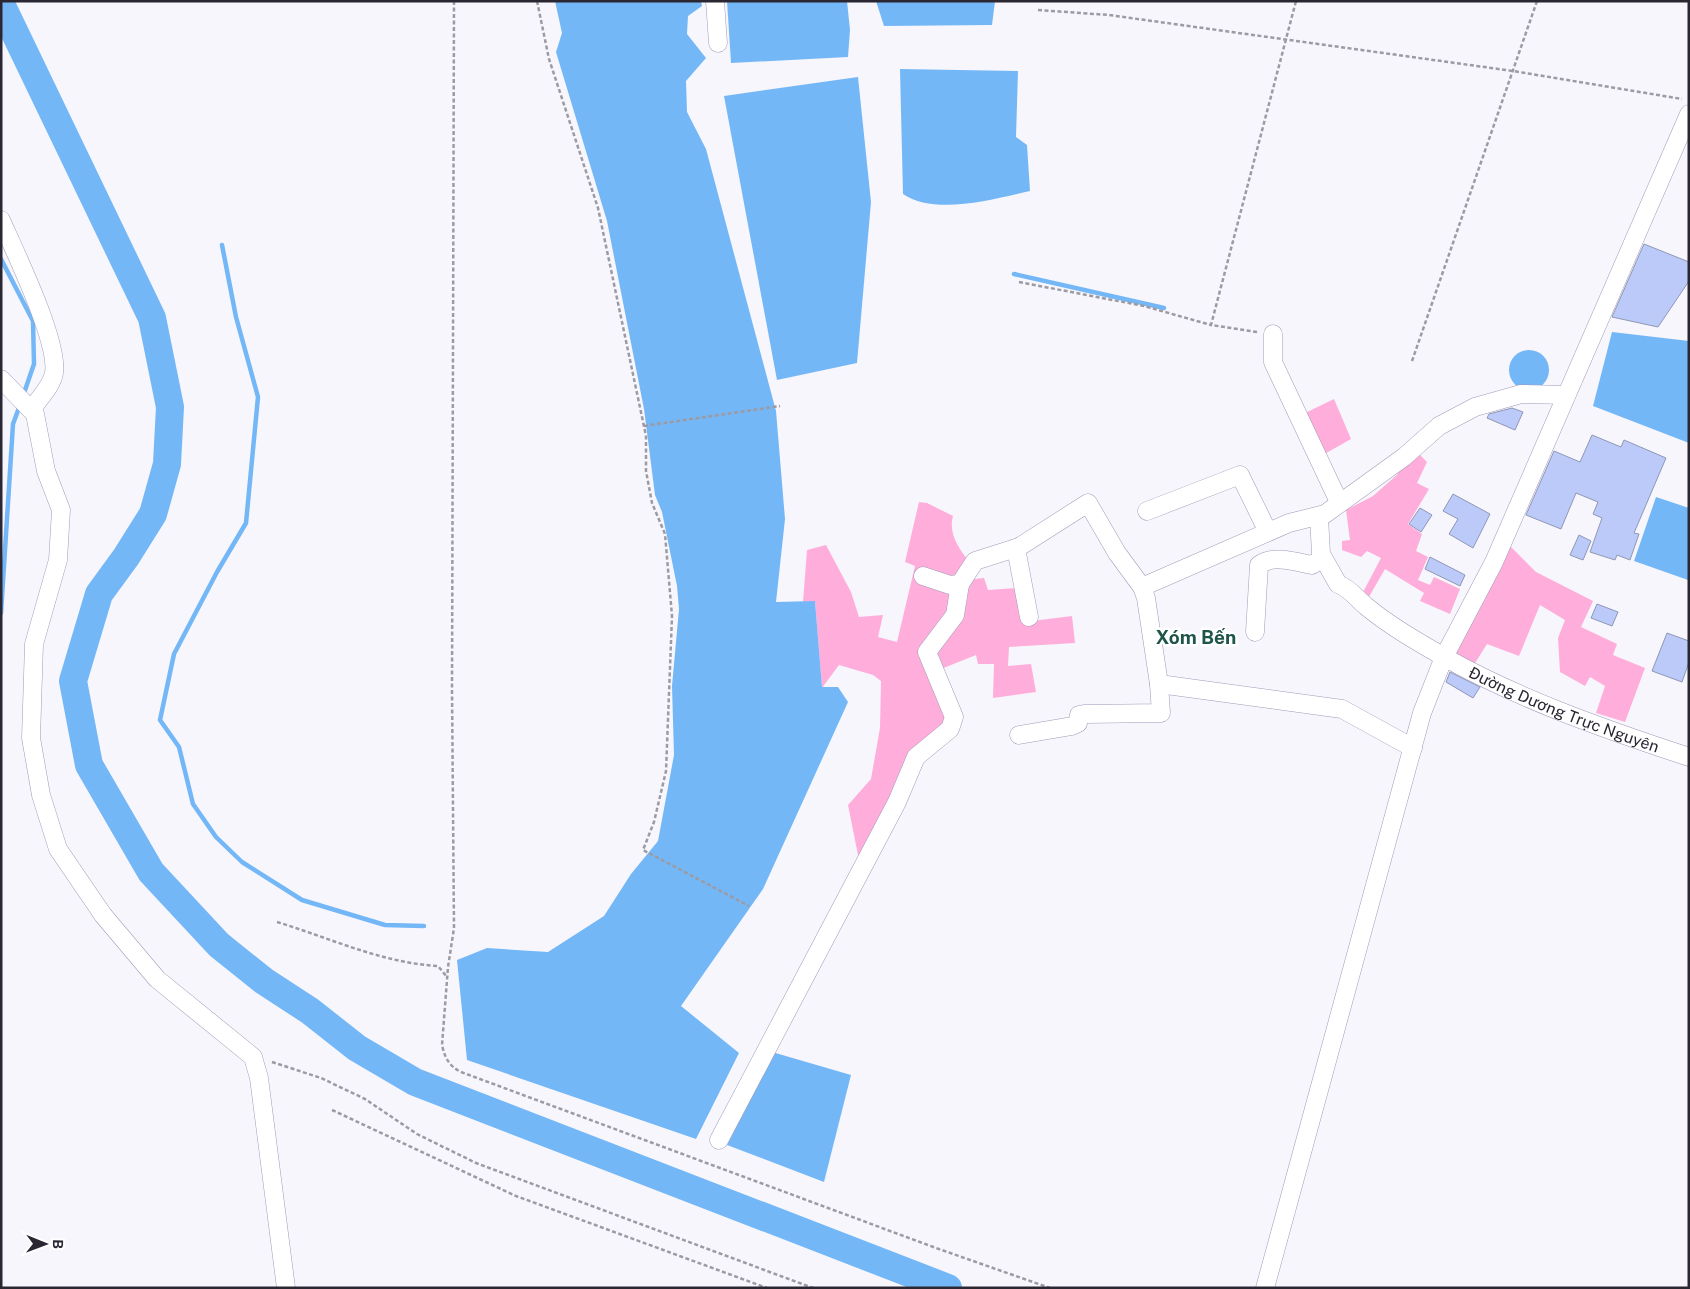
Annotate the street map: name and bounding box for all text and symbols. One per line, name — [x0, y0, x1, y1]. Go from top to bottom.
district label: Xóm Bến — [1156, 626, 1236, 648]
street label: Đường Dương Trực Nguyên — [1466, 663, 1662, 756]
north arrow — [20, 1219, 70, 1269]
text: B — [50, 1239, 66, 1249]

